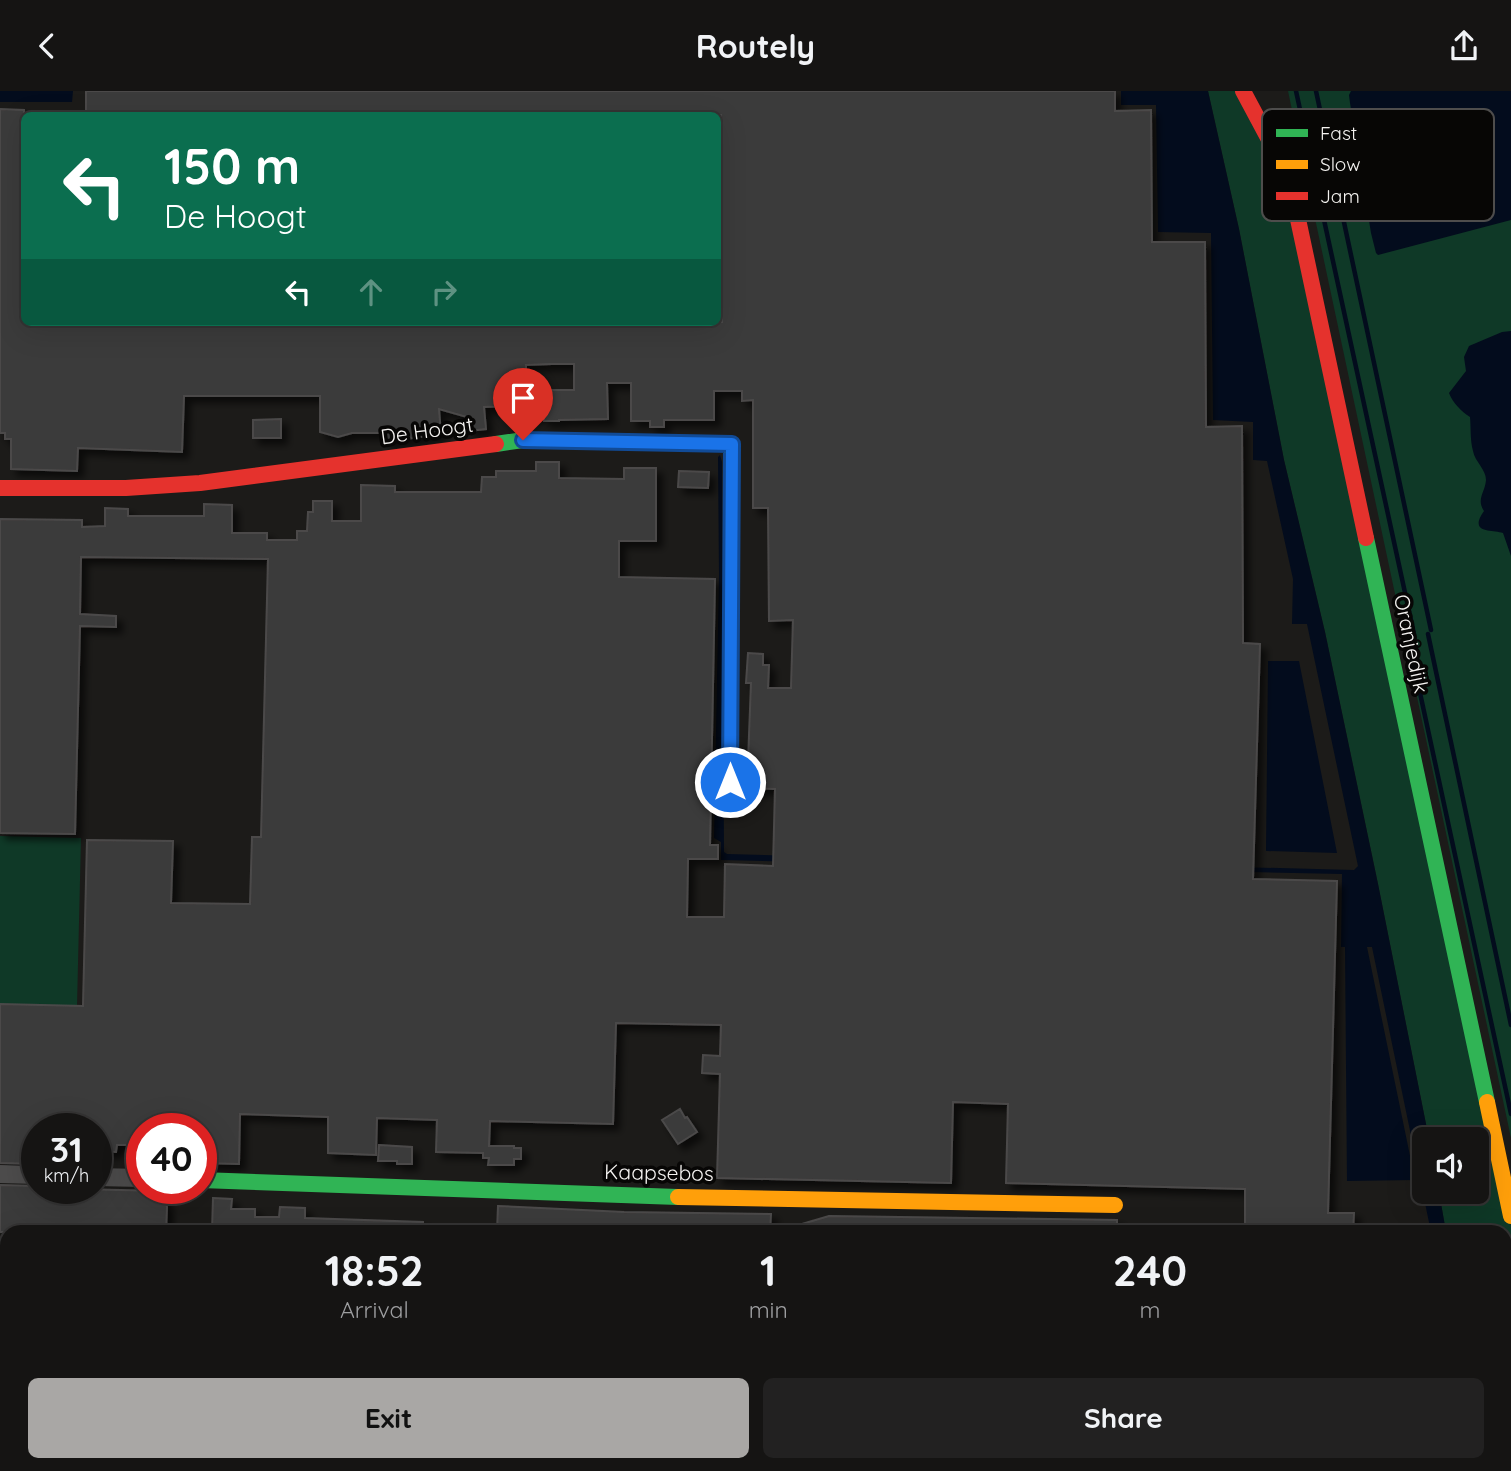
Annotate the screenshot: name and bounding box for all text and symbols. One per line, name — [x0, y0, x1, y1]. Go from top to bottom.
text: Routely — [696, 26, 815, 66]
icon: back — [28, 27, 66, 65]
icon: share — [1445, 27, 1483, 65]
legend — [1262, 109, 1494, 221]
text: Fast — [1320, 121, 1357, 145]
text: 150 m — [164, 135, 300, 196]
icon: left — [49, 140, 140, 231]
text: Slow — [1320, 152, 1361, 176]
text: Jam — [1320, 184, 1360, 208]
text: De Hoogt — [164, 196, 307, 236]
icon: left — [279, 273, 317, 311]
icon: ahead — [352, 273, 390, 311]
icon: right — [425, 273, 463, 311]
pin — [493, 368, 553, 440]
icon: arrive — [504, 379, 542, 417]
street label: De Hoogt — [379, 411, 475, 449]
street label: Oranjedijk — [1389, 592, 1435, 696]
position arrow — [693, 745, 767, 819]
speed limit sign: 40 — [126, 1113, 217, 1204]
text: 31 — [50, 1127, 83, 1171]
map controls — [1412, 1127, 1489, 1204]
button: sound — [1412, 1127, 1489, 1204]
street label: Kaapsebos — [604, 1158, 714, 1186]
text: km/h — [44, 1164, 89, 1187]
text: 18:52 — [325, 1244, 424, 1297]
text: 1 — [760, 1244, 776, 1297]
text: 240 — [1113, 1244, 1187, 1297]
text: Arrival — [340, 1295, 409, 1324]
text: min — [749, 1295, 788, 1324]
text: m — [1139, 1295, 1160, 1324]
button: Exit — [28, 1378, 749, 1458]
button: Share — [763, 1378, 1484, 1458]

